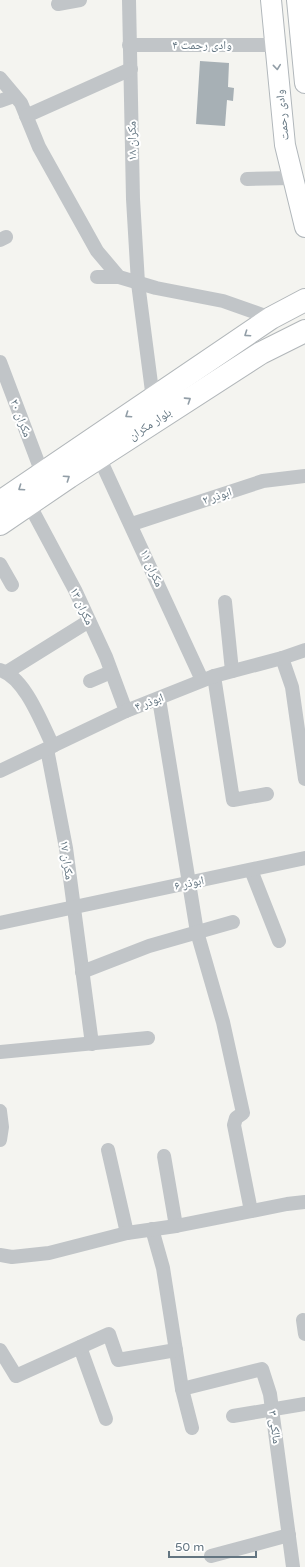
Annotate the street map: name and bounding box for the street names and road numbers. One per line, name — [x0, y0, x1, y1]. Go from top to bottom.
street label: وادی رحمت ۴ — [172, 38, 232, 52]
street label: وادی رحمت — [272, 89, 292, 141]
street label: مکران ۱۸ — [125, 121, 139, 161]
street label: مکران ۲۰ — [7, 397, 35, 439]
street label: بلوار مکران — [126, 405, 174, 443]
street label: ابوذر ۲ — [201, 485, 234, 508]
street label: مکران ۱۱ — [138, 547, 166, 589]
street label: مکران ۱۳ — [67, 585, 97, 627]
street label: ابوذر ۴ — [133, 690, 166, 714]
street label: مکران ۱۷ — [57, 839, 77, 881]
street label: ابوذر ۶ — [173, 873, 205, 893]
street label: مالکی ۳ — [266, 1410, 284, 1444]

